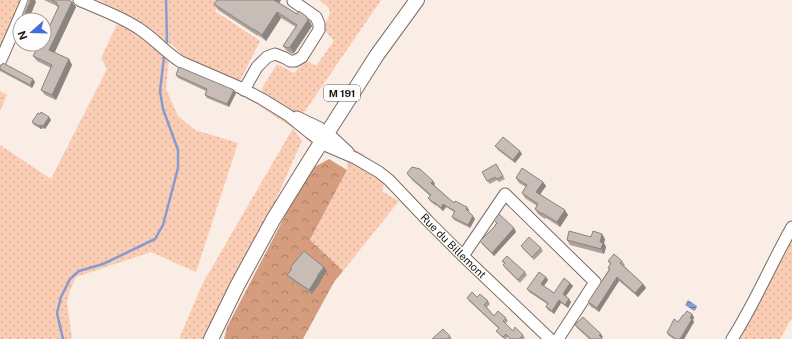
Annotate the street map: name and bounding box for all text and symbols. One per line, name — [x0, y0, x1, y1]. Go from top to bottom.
north arrow — [12, 12, 52, 52]
text: N — [15, 29, 30, 42]
road number: M 191 — [324, 85, 360, 101]
street label: Rue du Billemont — [418, 211, 489, 281]

